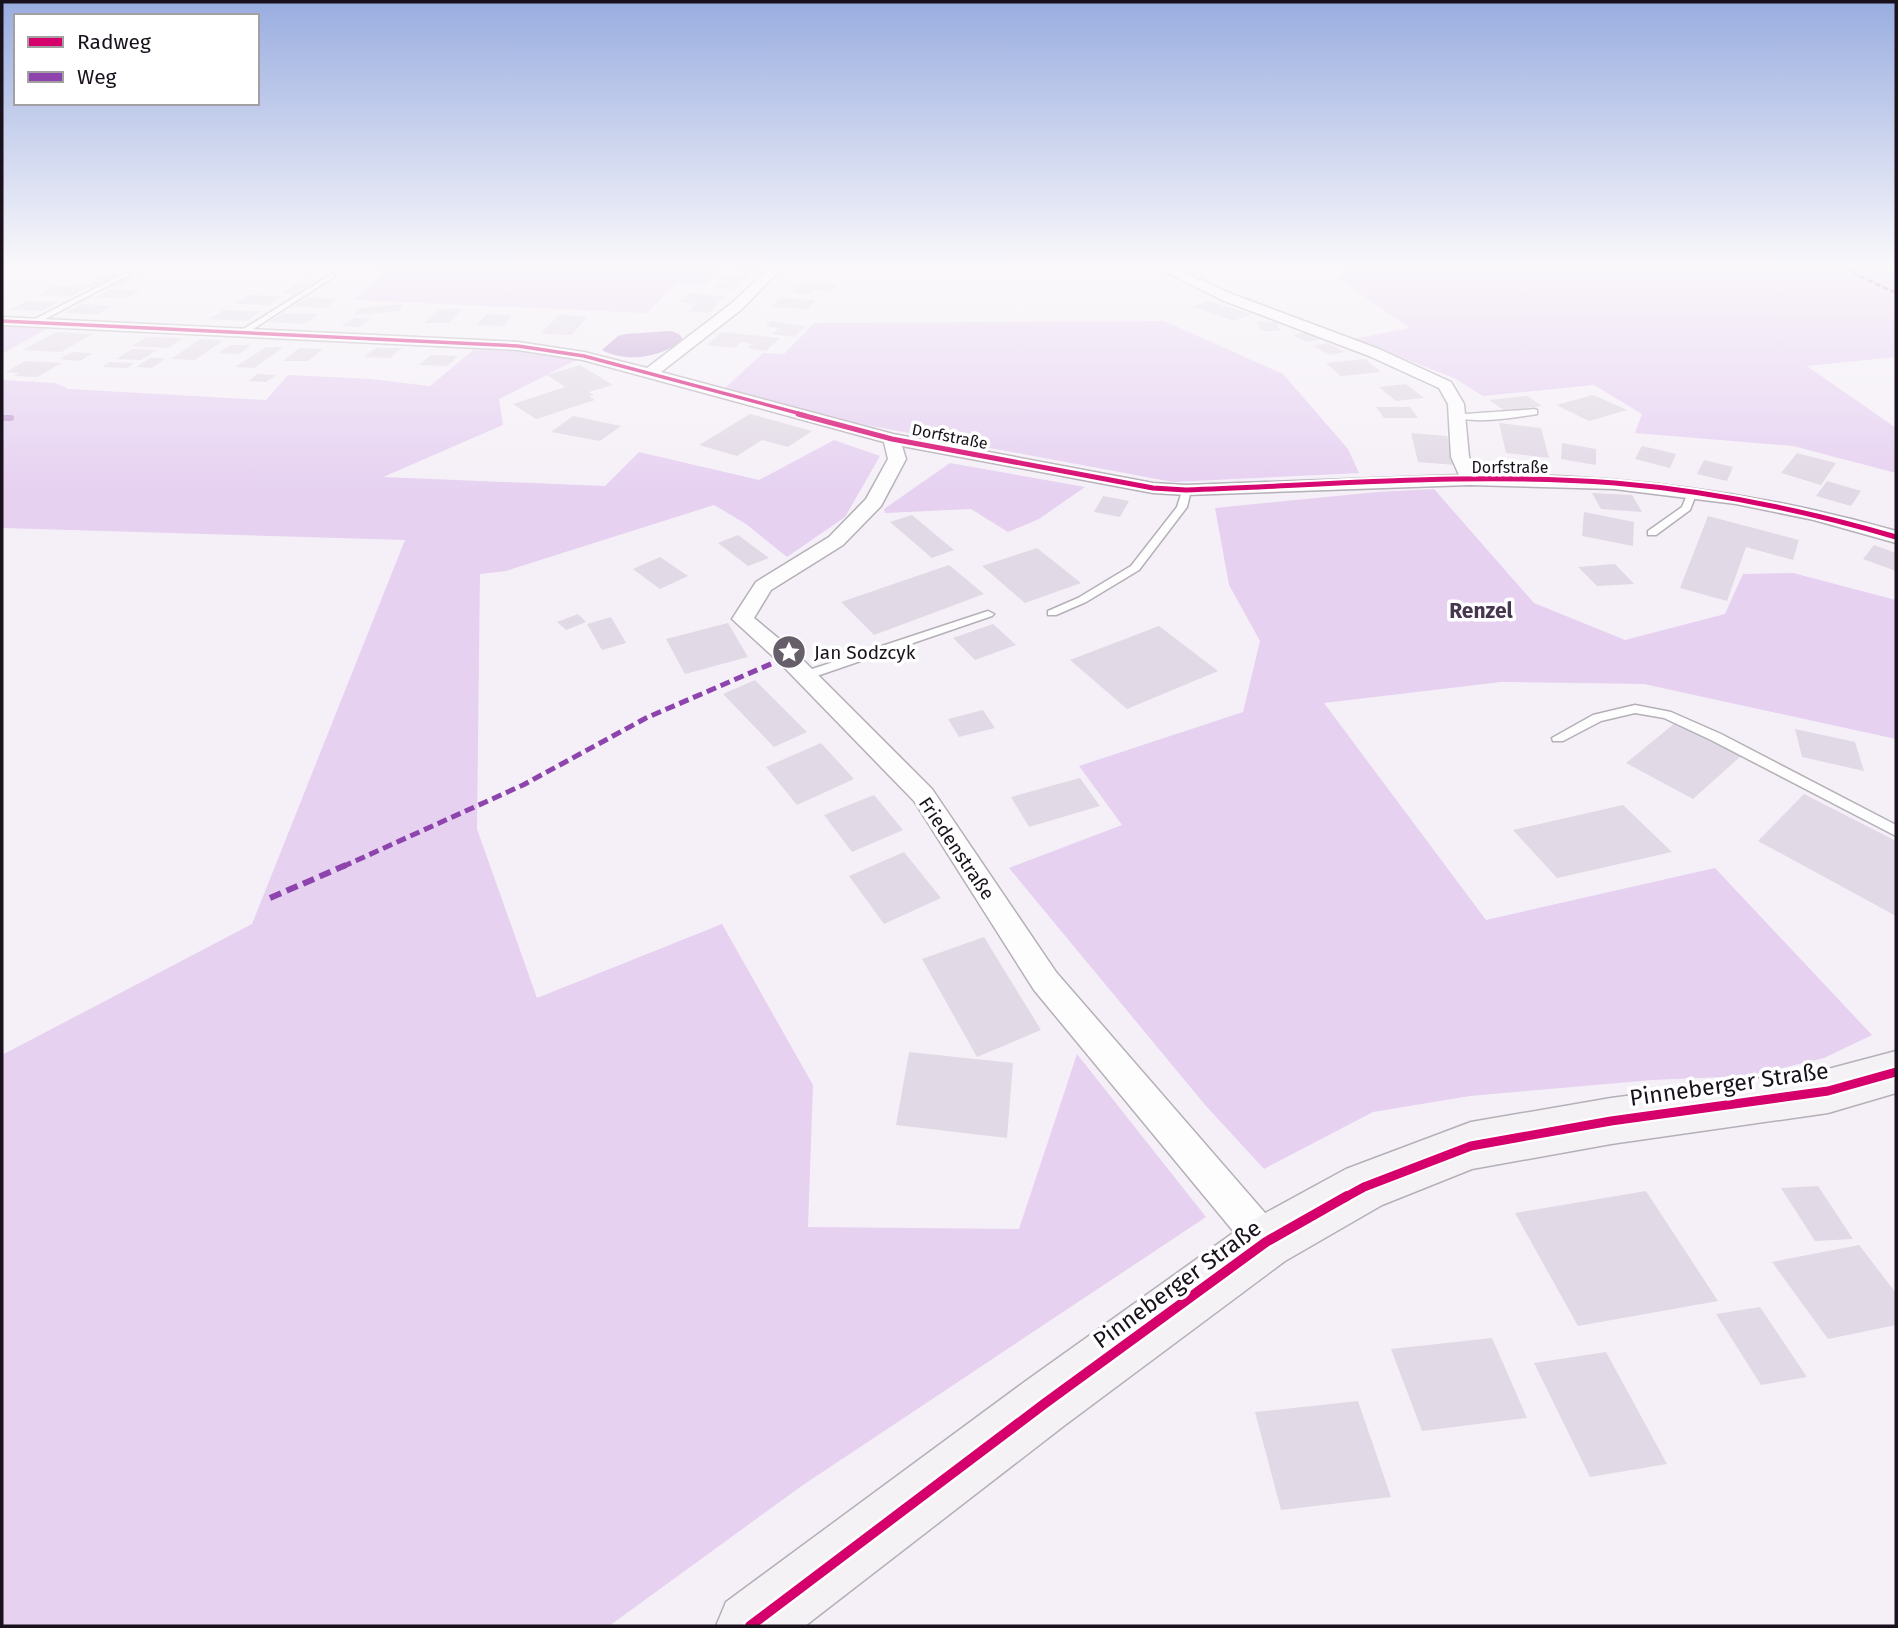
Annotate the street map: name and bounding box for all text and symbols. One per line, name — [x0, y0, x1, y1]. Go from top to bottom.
legend — [14, 14, 259, 105]
text: Radweg — [77, 29, 151, 55]
text: Weg — [77, 64, 117, 90]
street label: Dorfstraße — [910, 420, 989, 453]
street label: Dorfstraße — [1472, 458, 1548, 477]
district label: Renzel — [1449, 598, 1514, 624]
place icon: Jan Sodzcyk — [770, 633, 808, 671]
place label: Jan Sodzcyk — [814, 641, 916, 664]
street label: Friedenstraße — [914, 793, 999, 904]
street label: Pinneberger Straße — [1628, 1056, 1830, 1112]
street label: Pinneberger Straße — [1088, 1214, 1266, 1354]

